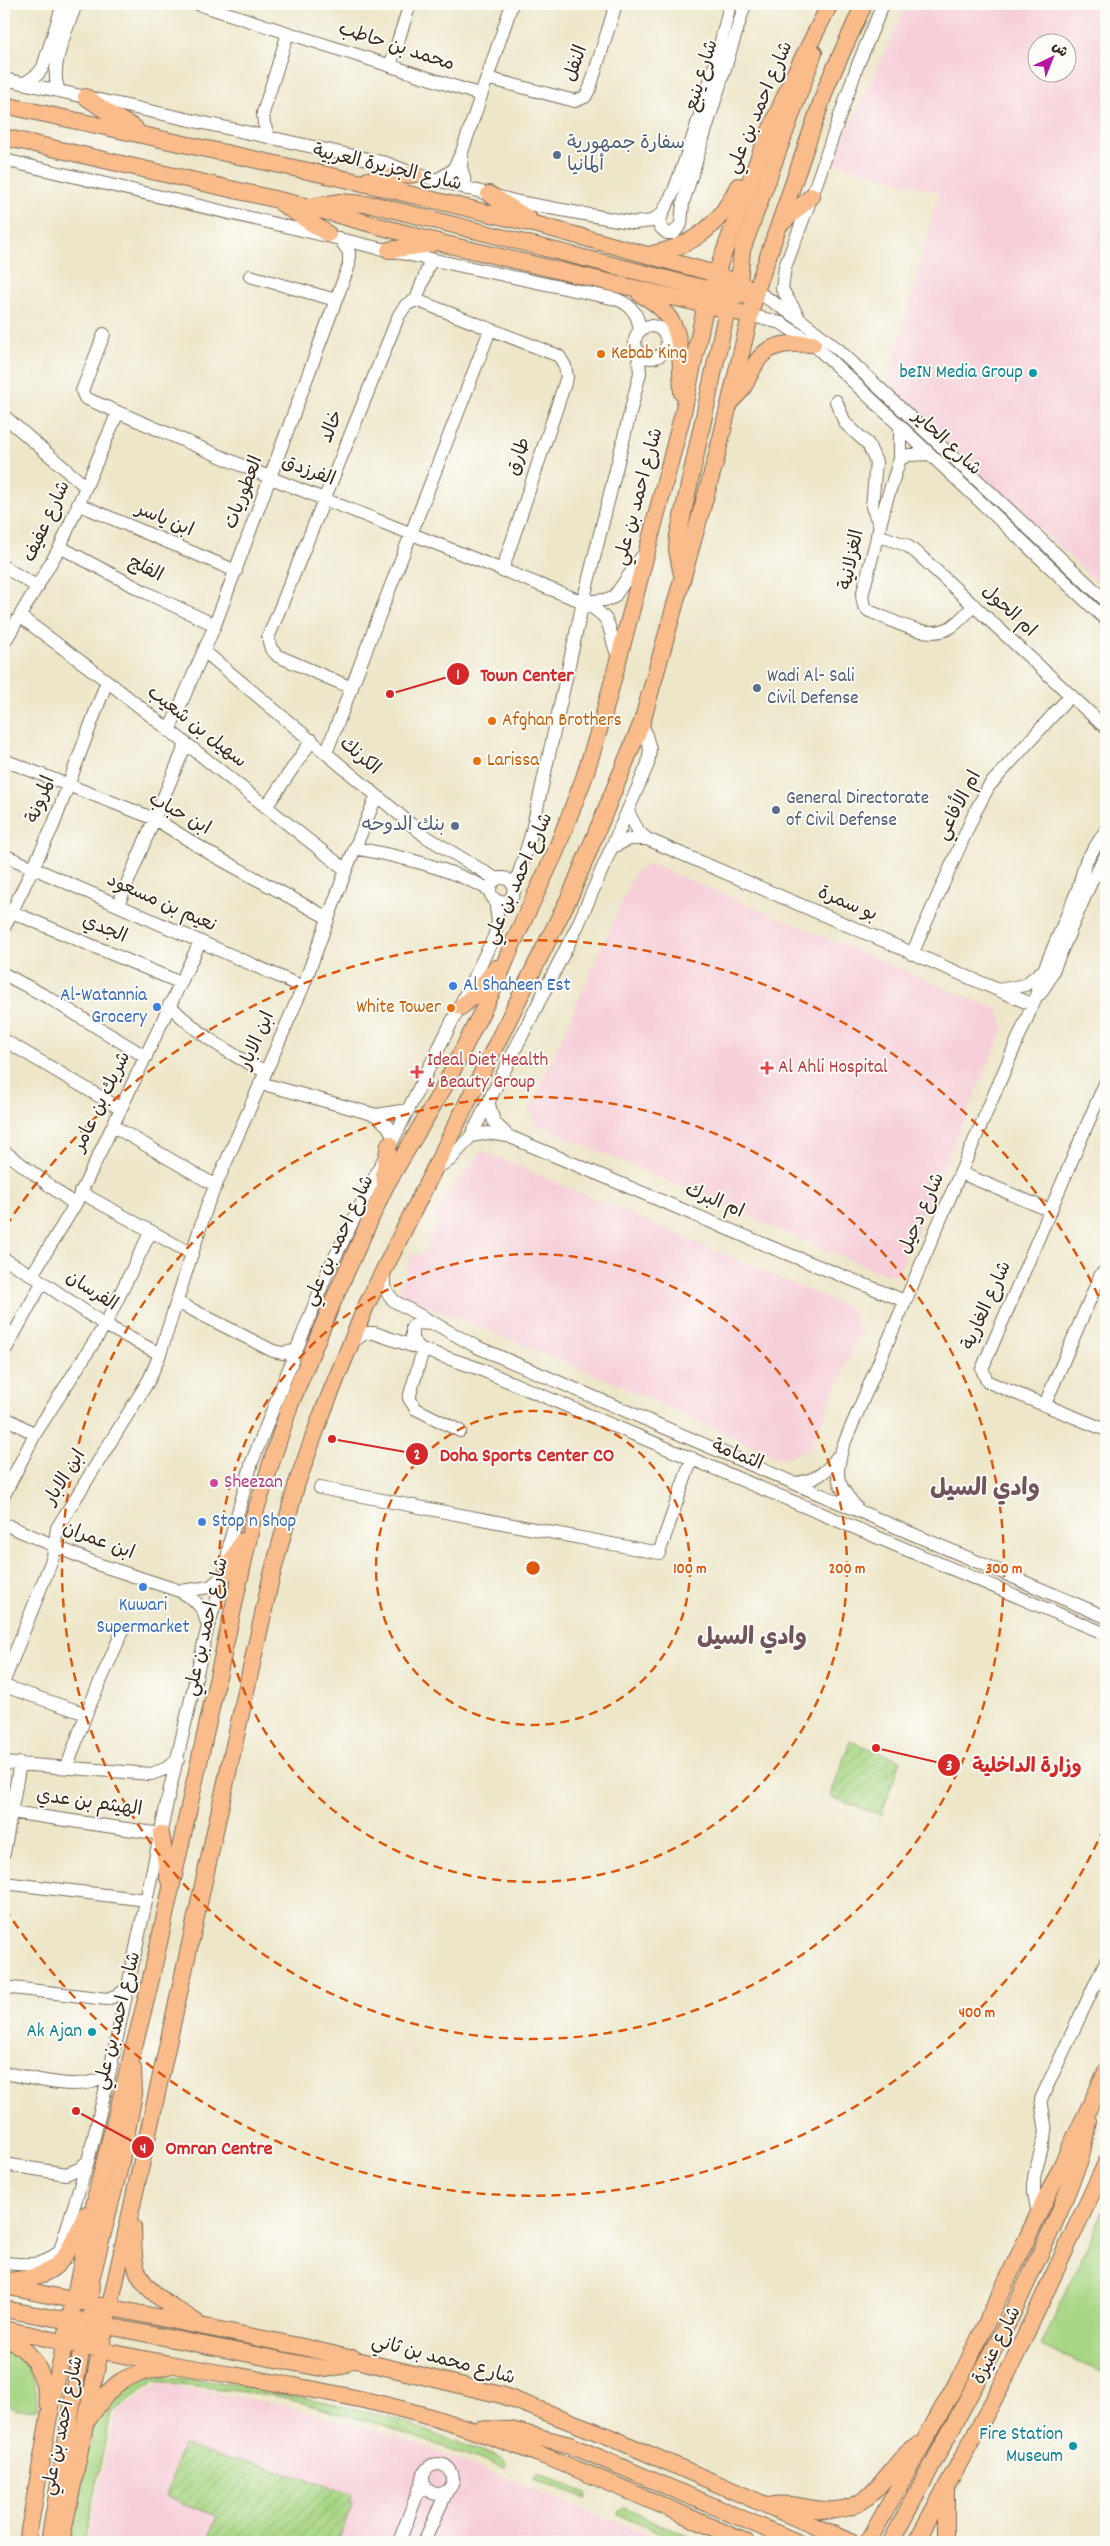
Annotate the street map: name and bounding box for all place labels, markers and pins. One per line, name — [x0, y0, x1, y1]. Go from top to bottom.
place label: سفارة جمهورية ألمانيا — [567, 131, 685, 180]
marker: سفارة جمهورية ألمانيا — [551, 149, 563, 161]
place label: Kebab King — [611, 341, 687, 368]
marker: Kebab King — [595, 348, 607, 360]
place label: beIN Media Group — [900, 360, 1023, 387]
marker: beIN Media Group — [1027, 367, 1039, 379]
callout: Town Center — [445, 656, 584, 691]
place label: Wadi Al- Sali Civil Defense — [767, 664, 859, 713]
marker: Wadi Al- Sali Civil Defense — [751, 682, 763, 694]
place label: Afghan Brothers — [502, 708, 622, 735]
marker: Afghan Brothers — [486, 715, 498, 727]
place label: Larissa — [487, 748, 540, 775]
marker: Larissa — [471, 755, 483, 767]
place label: General Directorate of Civil Defense — [786, 786, 929, 835]
marker: General Directorate of Civil Defense — [770, 804, 782, 816]
place label: بنك الدوحه — [362, 813, 445, 840]
marker: بنك الدوحه — [449, 820, 461, 832]
place label: Al Shaheen Est — [463, 973, 570, 1000]
marker: Al Shaheen Est — [447, 980, 459, 992]
place label: Al-Watannia Grocery — [60, 983, 148, 1032]
place label: White Tower — [356, 995, 441, 1022]
marker: Al-Watannia Grocery — [151, 1001, 163, 1013]
marker: White Tower — [445, 1002, 457, 1014]
place label: Ideal Diet Health & Beauty Group — [427, 1048, 548, 1097]
place label: Al Ahli Hospital — [778, 1055, 888, 1082]
marker: Al Ahli Hospital — [760, 1061, 774, 1075]
marker: Ideal Diet Health & Beauty Group — [411, 1066, 423, 1078]
callout: Doha Sports Center CO — [405, 1436, 624, 1471]
place label: Sheezan — [224, 1470, 283, 1497]
marker: Sheezan — [208, 1477, 220, 1489]
place label: Stop n Shop — [212, 1509, 296, 1536]
marker: Stop n Shop — [196, 1516, 208, 1528]
centre of rings — [524, 1559, 542, 1577]
marker: Kuwari Supermarket — [137, 1581, 149, 1593]
place label: Kuwari Supermarket — [97, 1593, 189, 1642]
callout: وزارة الداخلية — [937, 1748, 1091, 1783]
place label: Ak Ajan — [26, 2019, 82, 2046]
marker: Ak Ajan — [86, 2026, 98, 2038]
callout: Omran Centre — [130, 2130, 283, 2165]
place label: Fire Station Museum — [979, 2422, 1063, 2471]
marker: Fire Station Museum — [1067, 2440, 1079, 2452]

